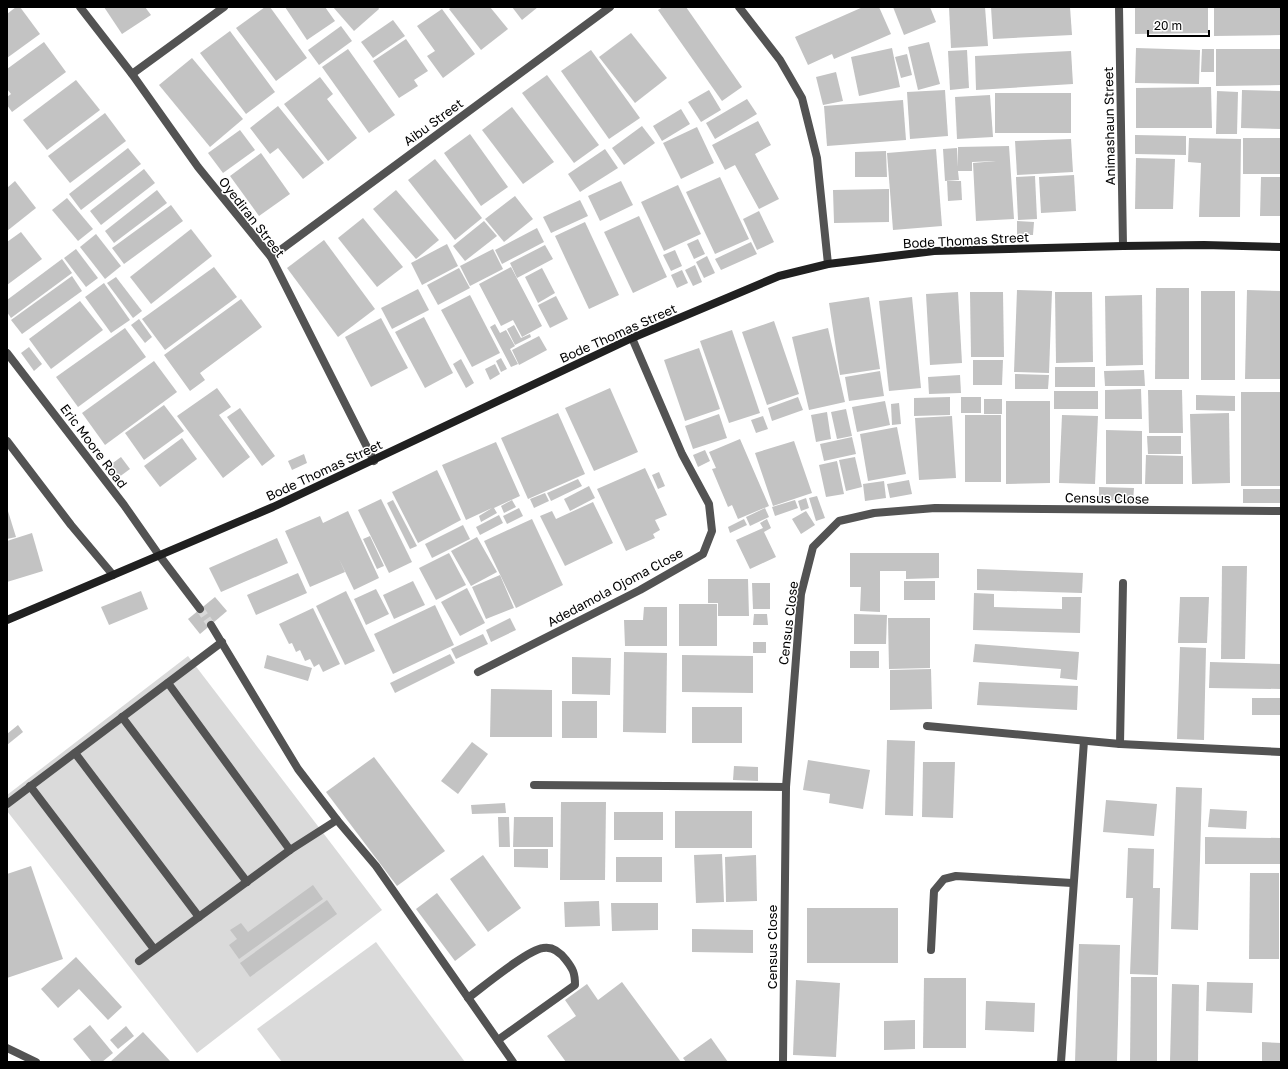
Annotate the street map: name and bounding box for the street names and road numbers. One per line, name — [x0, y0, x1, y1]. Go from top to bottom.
street label: Animashaun Street — [1100, 66, 1118, 186]
street label: Aibu Street — [400, 95, 466, 149]
street label: Oyediran Street — [216, 174, 288, 260]
street label: Bode Thomas Street — [902, 229, 1030, 251]
street label: Bode Thomas Street — [557, 300, 679, 366]
street label: Eric Moore Road — [57, 401, 131, 491]
street label: Bode Thomas Street — [263, 436, 385, 504]
street label: Census Close — [1065, 489, 1149, 507]
street label: Adedamola Ojoma Close — [544, 544, 686, 630]
street label: Census Close — [775, 580, 801, 666]
street label: Census Close — [764, 905, 780, 989]

